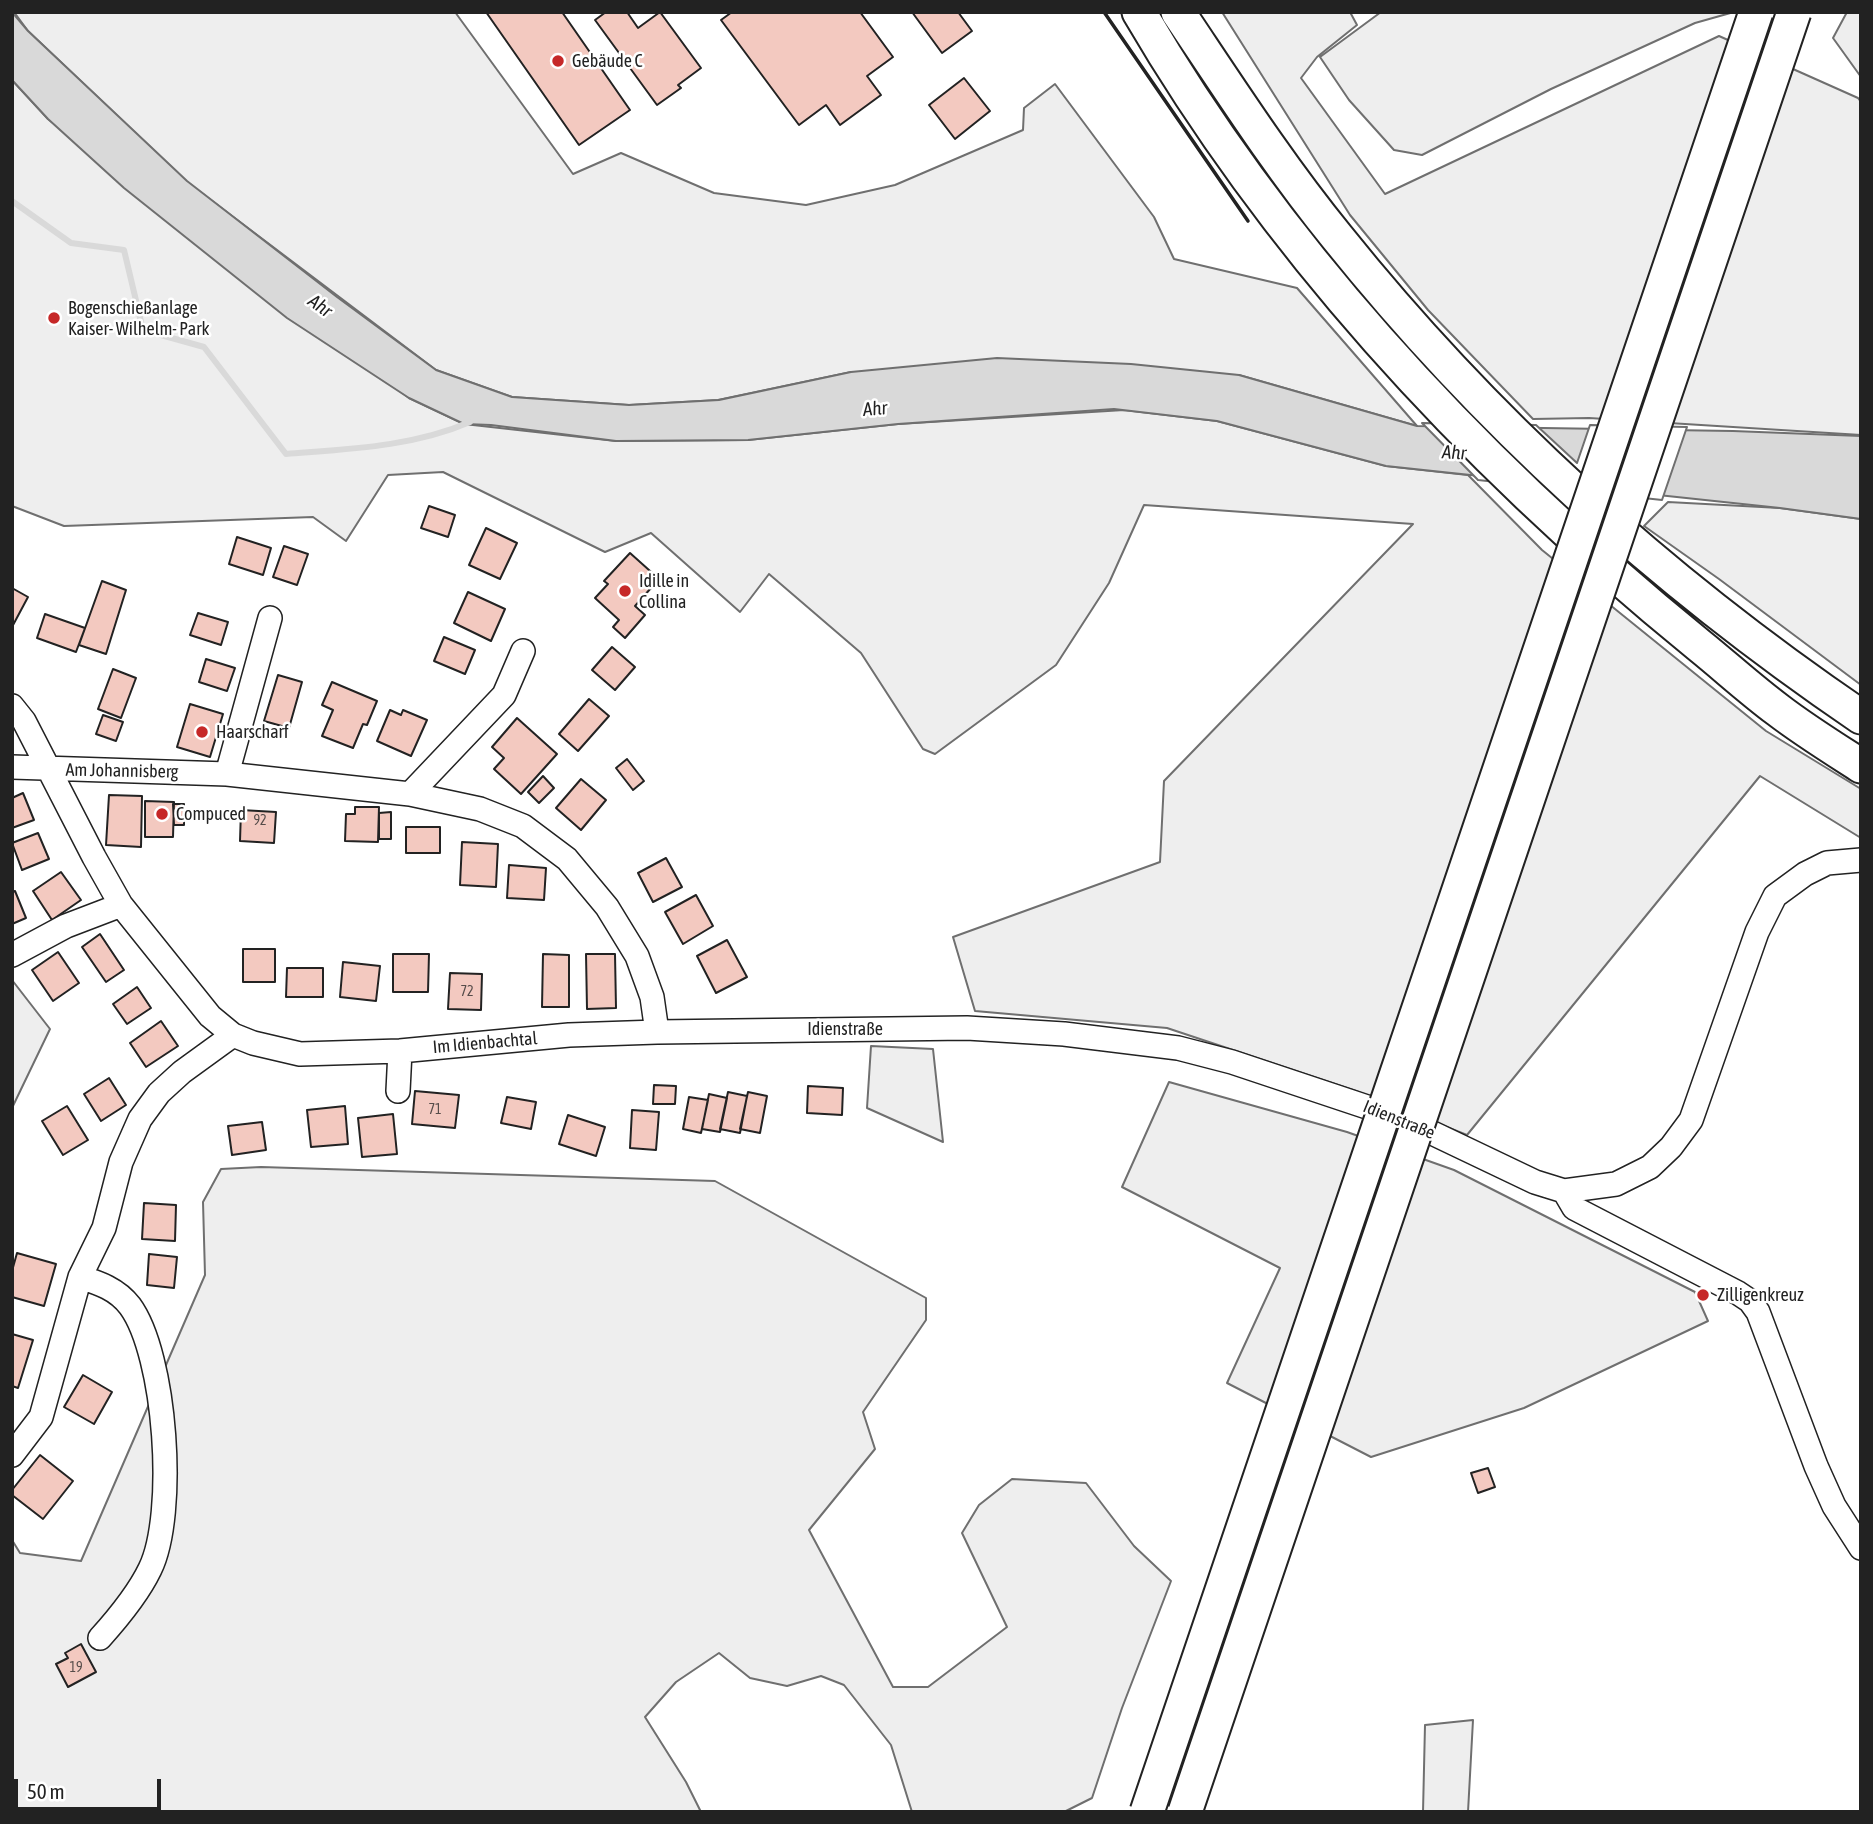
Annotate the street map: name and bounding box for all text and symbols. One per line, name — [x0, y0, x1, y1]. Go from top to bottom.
place label: Gebäude C — [572, 50, 643, 72]
marker: Gebäude C — [550, 53, 566, 69]
water label: Ahr — [304, 290, 336, 322]
place label: Bogenschießanlage Kaiser- Wilhelm- Park — [68, 297, 209, 340]
marker: Bogenschießanlage Kaiser- Wilhelm- Park — [46, 310, 62, 326]
water label: Ahr — [862, 397, 888, 421]
water label: Ahr — [1441, 441, 1467, 465]
place label: Idille in Collina — [639, 570, 689, 612]
marker: Idille in Collina — [617, 583, 633, 599]
place label: Haarscharf — [216, 721, 289, 743]
marker: Haarscharf — [194, 724, 210, 740]
street label: Am Johannisberg — [65, 759, 179, 783]
place label: Compuced — [176, 803, 246, 825]
marker: Compuced — [154, 806, 170, 822]
house number: 92 — [253, 813, 267, 829]
house number: 72 — [460, 984, 474, 1000]
street label: Idienstraße — [807, 1018, 883, 1040]
street label: Im Idienbachtal — [432, 1028, 538, 1058]
street label: Idienstraße — [1360, 1096, 1438, 1144]
house number: 71 — [428, 1102, 442, 1118]
place label: Zilligenkreuz — [1717, 1284, 1804, 1306]
marker: Zilligenkreuz — [1695, 1287, 1711, 1303]
house number: 19 — [69, 1660, 83, 1676]
scale bar — [18, 1764, 164, 1808]
text: 50 m — [27, 1779, 65, 1803]

